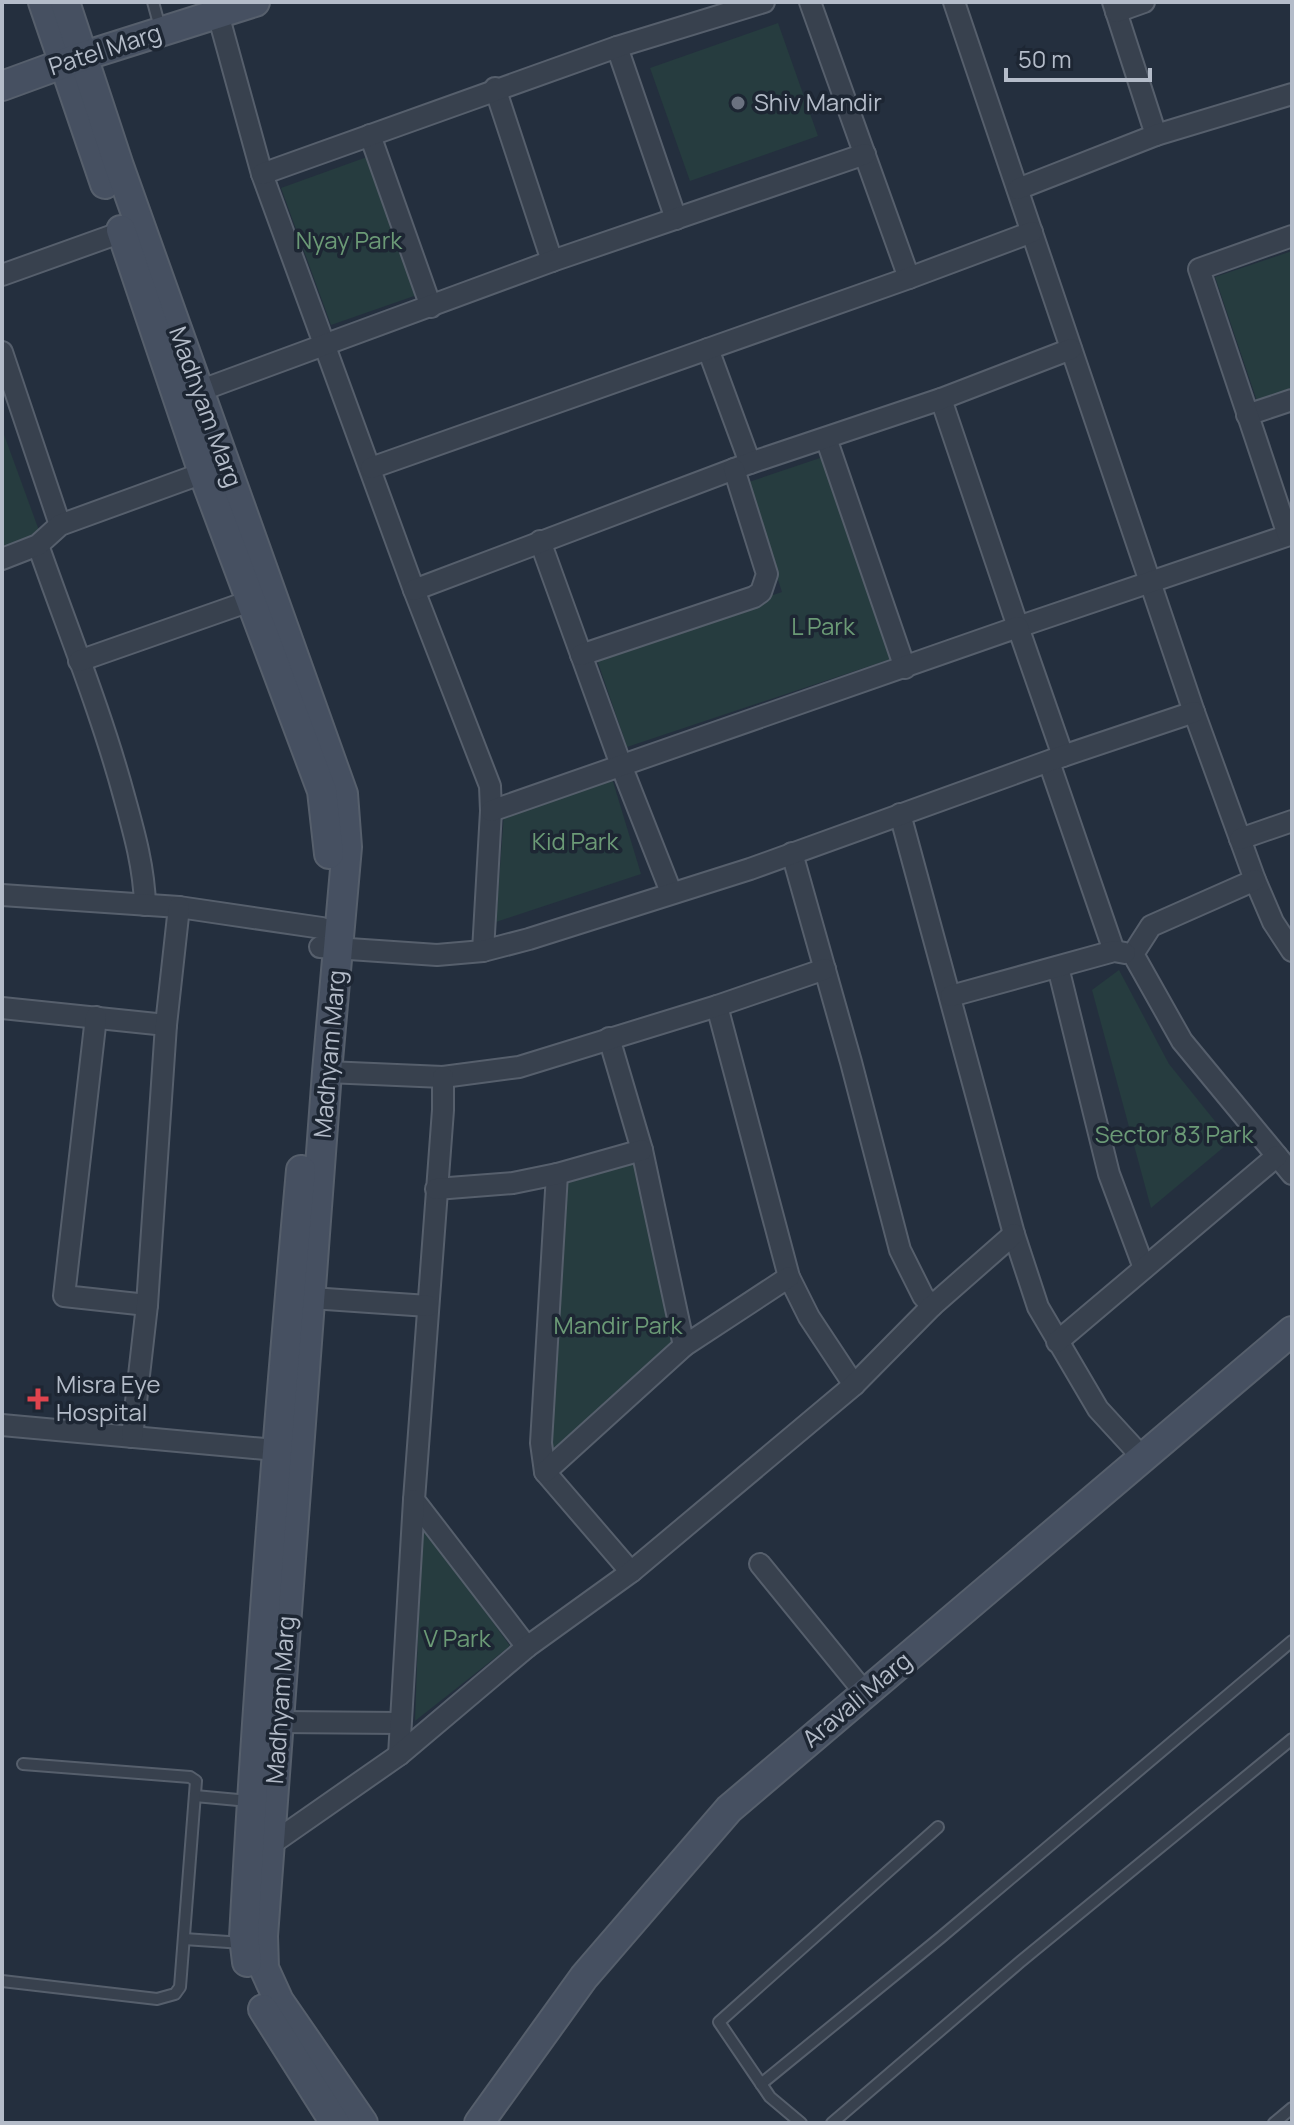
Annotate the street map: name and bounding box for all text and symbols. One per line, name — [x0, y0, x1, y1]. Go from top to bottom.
street label: Patel Marg — [44, 15, 165, 82]
scale bar — [1006, 32, 1150, 82]
text: 50 m — [1018, 42, 1072, 75]
place label: Shiv Mandir — [754, 85, 882, 118]
marker: Shiv Mandir — [729, 94, 747, 112]
park label: Nyay Park — [296, 223, 403, 256]
street label: Madhyam Marg — [162, 322, 251, 491]
park label: L Park — [791, 609, 856, 642]
park label: Kid Park — [532, 824, 619, 857]
street label: Madhyam Marg — [305, 968, 352, 1139]
park label: Sector 83 Park — [1095, 1117, 1254, 1150]
park label: Mandir Park — [554, 1308, 683, 1341]
place label: Misra Eye Hospital — [56, 1367, 161, 1428]
marker: Misra Eye Hospital — [27, 1388, 49, 1410]
street label: Madhyam Marg — [257, 1615, 302, 1785]
park label: V Park — [423, 1621, 492, 1654]
street label: Aravali Marg — [795, 1643, 918, 1754]

